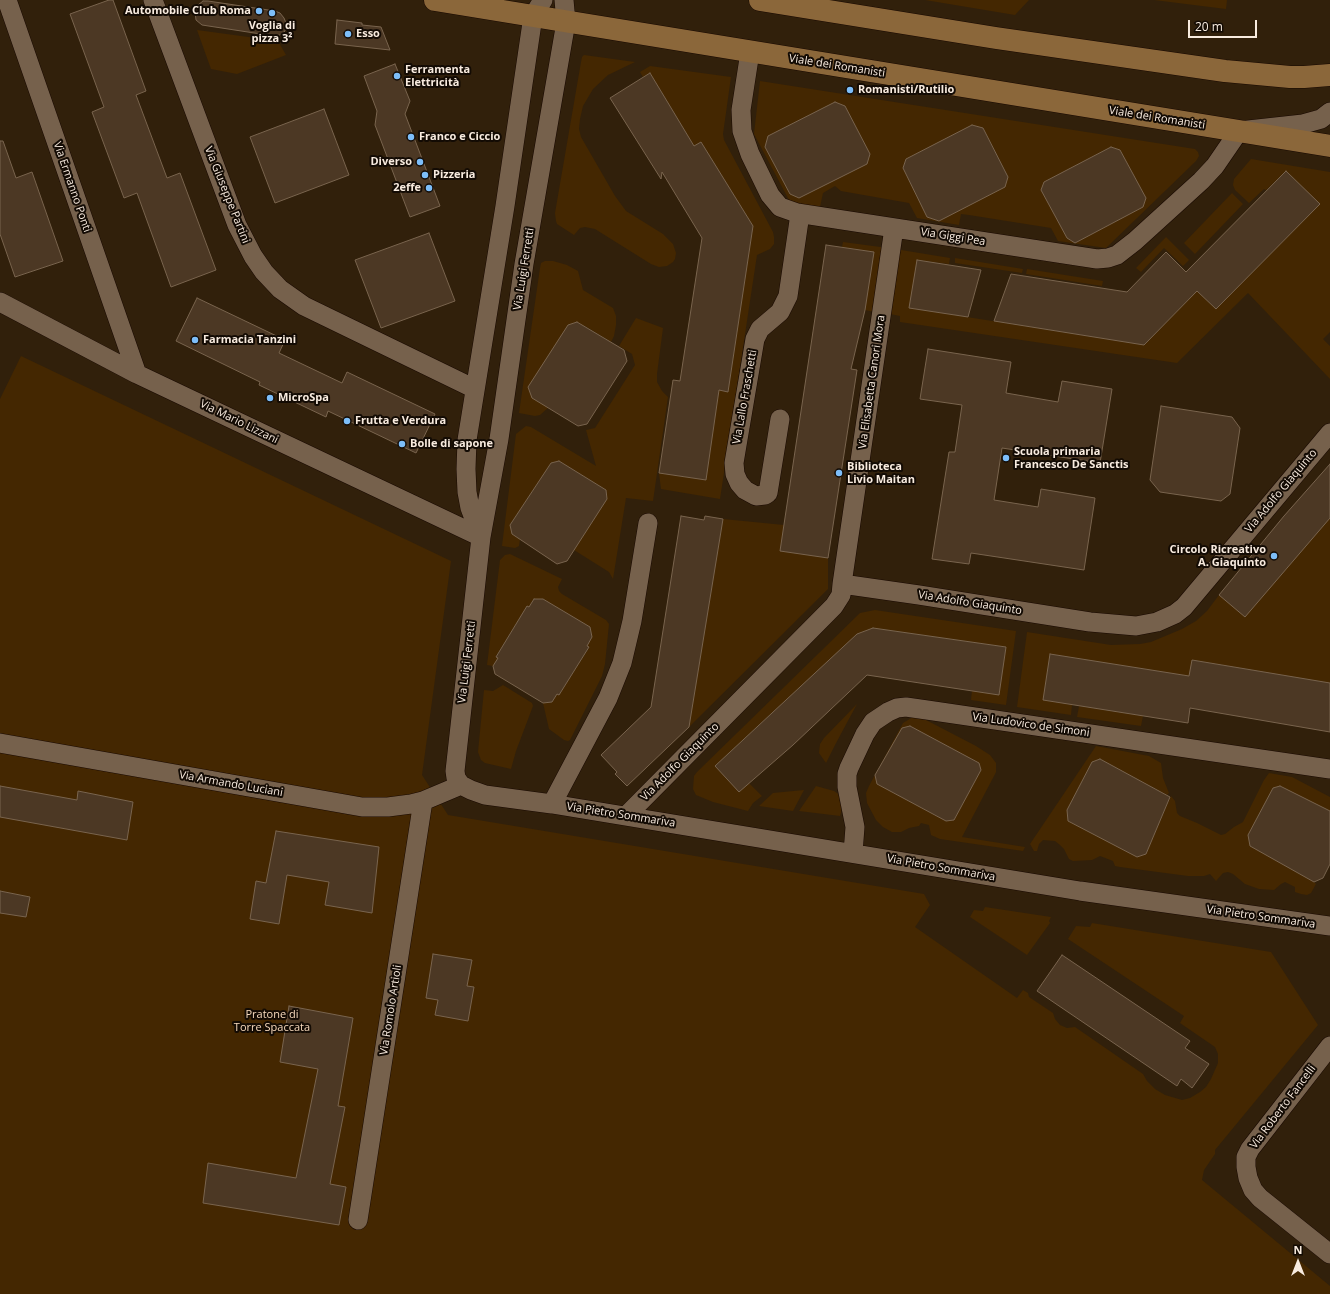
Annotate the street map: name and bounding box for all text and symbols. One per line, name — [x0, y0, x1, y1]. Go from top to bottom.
place label: Automobile Club Roma — [125, 4, 251, 18]
marker: Automobile Club Roma — [254, 6, 264, 16]
marker: Voglia di pizza 3² — [267, 8, 277, 18]
scale bar — [1190, 12, 1259, 38]
text: 20 m — [1195, 18, 1223, 35]
place label: Voglia di pizza 3² — [249, 19, 295, 45]
place label: Esso — [356, 27, 380, 41]
marker: Esso — [343, 29, 353, 39]
street label: Viale dei Romanisti — [788, 52, 886, 80]
place label: Ferramenta Elettricità — [405, 63, 470, 89]
marker: Ferramenta Elettricità — [392, 71, 402, 81]
place label: Romanisti/Rutilio — [858, 83, 954, 97]
marker: Romanisti/Rutilio — [845, 85, 855, 95]
street label: Viale dei Romanisti — [1108, 104, 1206, 132]
place label: Franco e Ciccio — [419, 130, 500, 144]
marker: Franco e Ciccio — [406, 132, 416, 142]
street label: Via Ermanno Ponti — [50, 140, 94, 234]
street label: Via Giuseppe Partini — [202, 145, 252, 245]
place label: Diverso — [370, 155, 412, 169]
marker: Diverso — [415, 157, 425, 167]
place label: Pizzeria — [433, 168, 475, 182]
marker: Pizzeria — [420, 170, 430, 180]
place label: 2effe — [393, 181, 421, 195]
marker: 2effe — [424, 183, 434, 193]
street label: Via Giggi Pea — [920, 225, 986, 249]
street label: Via Luigi Ferretti — [511, 227, 537, 311]
street label: Via Elisabetta Canori Mora — [856, 314, 888, 450]
place label: Farmacia Tanzini — [203, 333, 296, 347]
marker: Farmacia Tanzini — [190, 335, 200, 345]
street label: Via Lallo Fraschetti — [730, 349, 760, 445]
place label: MicroSpa — [278, 391, 329, 405]
marker: MicroSpa — [265, 393, 275, 403]
street label: Via Mario Lizzani — [198, 397, 280, 447]
place label: Frutta e Verdura — [355, 414, 446, 428]
marker: Frutta e Verdura — [342, 416, 352, 426]
place label: Bolle di sapone — [410, 437, 493, 451]
marker: Bolle di sapone — [397, 439, 407, 449]
place label: Scuola primaria Francesco De Sanctis — [1014, 445, 1129, 471]
street label: Via Adolfo Giaquinto — [1242, 447, 1320, 535]
marker: Scuola primaria Francesco De Sanctis — [1001, 453, 1011, 463]
place label: Biblioteca Livio Maitan — [847, 460, 915, 486]
marker: Biblioteca Livio Maitan — [834, 468, 844, 478]
place label: Circolo Ricreativo A. Giaquinto — [1170, 543, 1266, 569]
marker: Circolo Ricreativo A. Giaquinto — [1269, 551, 1279, 561]
street label: Via Adolfo Giaquinto — [917, 588, 1023, 618]
street label: Via Luigi Ferretti — [455, 620, 479, 704]
street label: Via Ludovico de Simoni — [972, 710, 1090, 740]
street label: Via Adolfo Giaquinto — [638, 720, 722, 804]
street label: Via Armando Luciani — [178, 768, 284, 800]
street label: Via Pietro Sommariva — [566, 800, 676, 830]
street label: Via Pietro Sommariva — [886, 852, 996, 884]
street label: Via Pietro Sommariva — [1206, 903, 1316, 931]
street label: Via Romolo Artioli — [377, 964, 405, 1056]
park label: Pratone di Torre Spaccata — [234, 1008, 310, 1034]
street label: Via Roberto Fancelli — [1247, 1063, 1319, 1151]
north arrow — [1278, 1242, 1318, 1282]
text: N — [1294, 1242, 1302, 1257]

